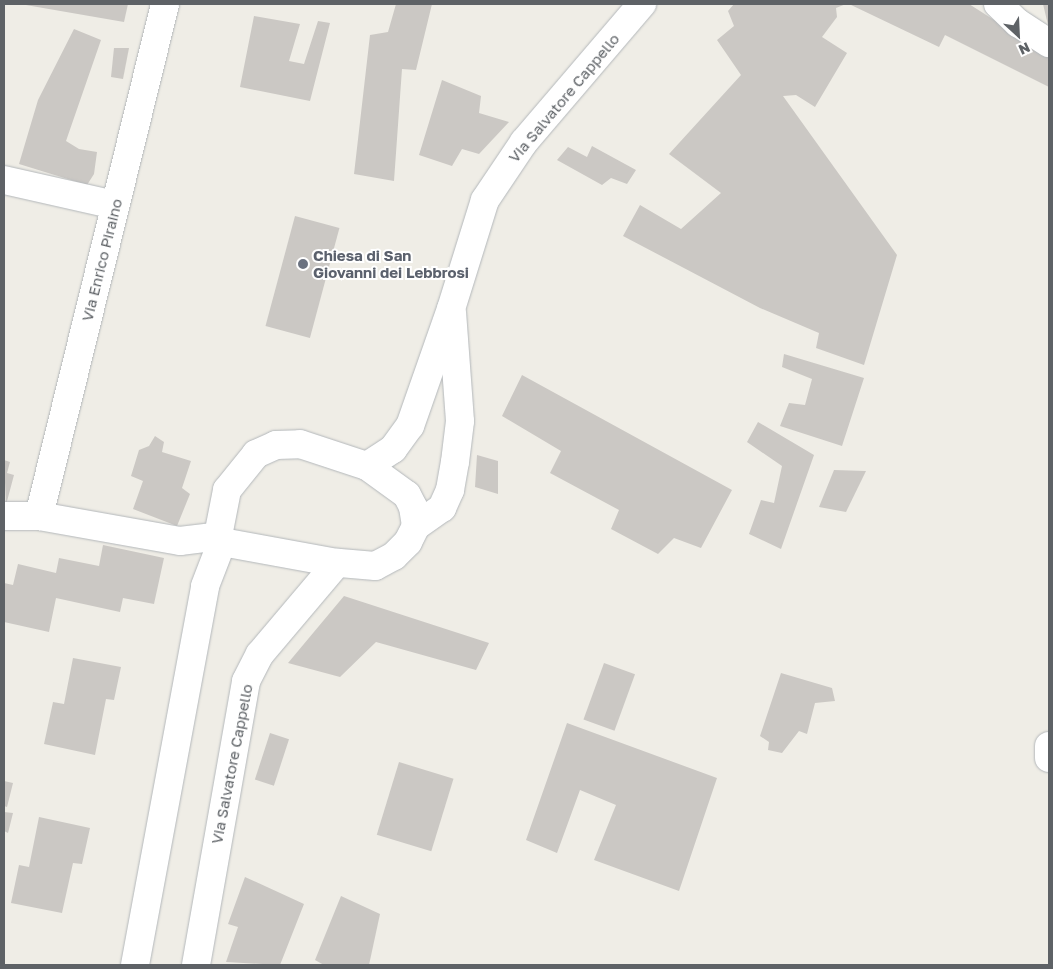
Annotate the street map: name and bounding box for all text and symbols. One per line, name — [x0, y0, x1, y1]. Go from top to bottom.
north arrow — [993, 10, 1043, 60]
street label: Via Salvatore Cappello — [505, 30, 623, 166]
text: N — [1016, 39, 1033, 59]
street label: Via Enrico Piraino — [78, 197, 126, 323]
place label: Chiesa di San Giovanni dei Lebbrosi — [313, 246, 469, 281]
marker: Chiesa di San Giovanni dei Lebbrosi — [297, 258, 309, 270]
street label: Via Salvatore Cappello — [208, 682, 256, 846]

